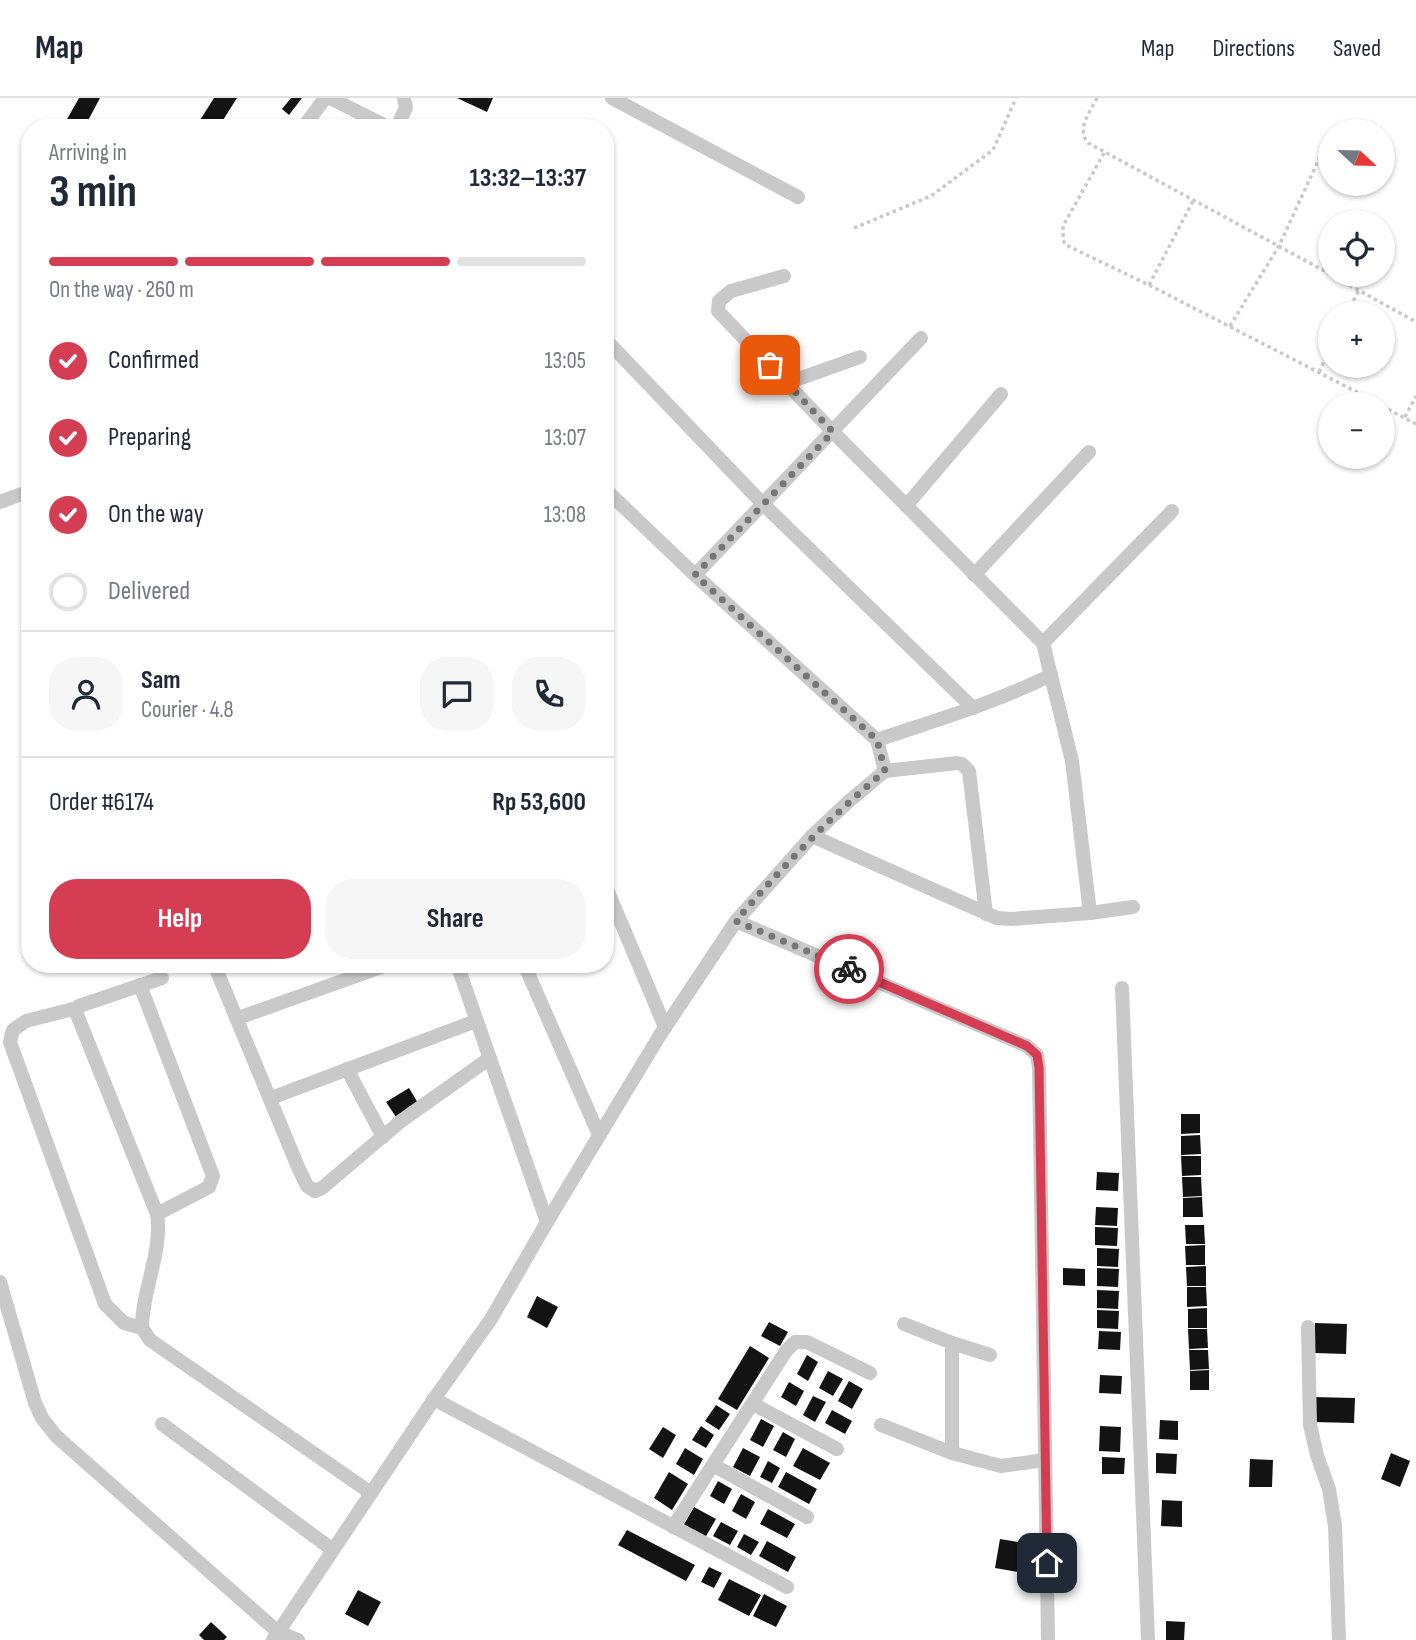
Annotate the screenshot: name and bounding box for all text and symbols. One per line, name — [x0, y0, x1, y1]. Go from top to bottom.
text: Map — [35, 28, 84, 68]
text: Map — [1141, 34, 1174, 63]
text: Directions — [1212, 34, 1295, 63]
text: Saved — [1333, 34, 1381, 63]
north arrow — [1318, 119, 1395, 196]
map controls — [1318, 119, 1395, 469]
text: Arriving in — [49, 139, 127, 167]
text: 13:32–13:37 — [470, 163, 586, 194]
text: 3 min — [49, 165, 137, 220]
button: locate — [1318, 210, 1395, 287]
text: On the way · 260 m — [49, 276, 194, 304]
button: + — [1318, 301, 1395, 378]
pin — [740, 335, 800, 395]
icon: check — [49, 342, 87, 380]
text: Confirmed — [108, 345, 199, 376]
icon: bag — [751, 346, 789, 384]
text: 13:05 — [545, 347, 586, 375]
button: − — [1318, 392, 1395, 469]
icon: check — [49, 419, 87, 457]
text: Preparing — [108, 422, 191, 453]
text: 13:07 — [545, 424, 586, 452]
icon: check — [49, 496, 87, 534]
text: On the way — [108, 499, 204, 530]
text: 13:08 — [544, 501, 586, 529]
text: Delivered — [108, 576, 190, 607]
button: person — [49, 657, 123, 731]
button: chat — [420, 657, 494, 731]
button: phone — [512, 657, 586, 731]
text: Sam — [141, 665, 181, 696]
text: Courier · 4.8 — [141, 696, 234, 724]
text: Order #6174 — [49, 787, 154, 818]
text: Rp 53,600 — [492, 787, 586, 818]
button: Help — [49, 879, 311, 959]
button: Share — [325, 879, 586, 959]
courier — [814, 934, 884, 1004]
icon: bike — [830, 950, 868, 988]
pin — [1017, 1533, 1077, 1593]
icon: home — [1028, 1544, 1066, 1582]

